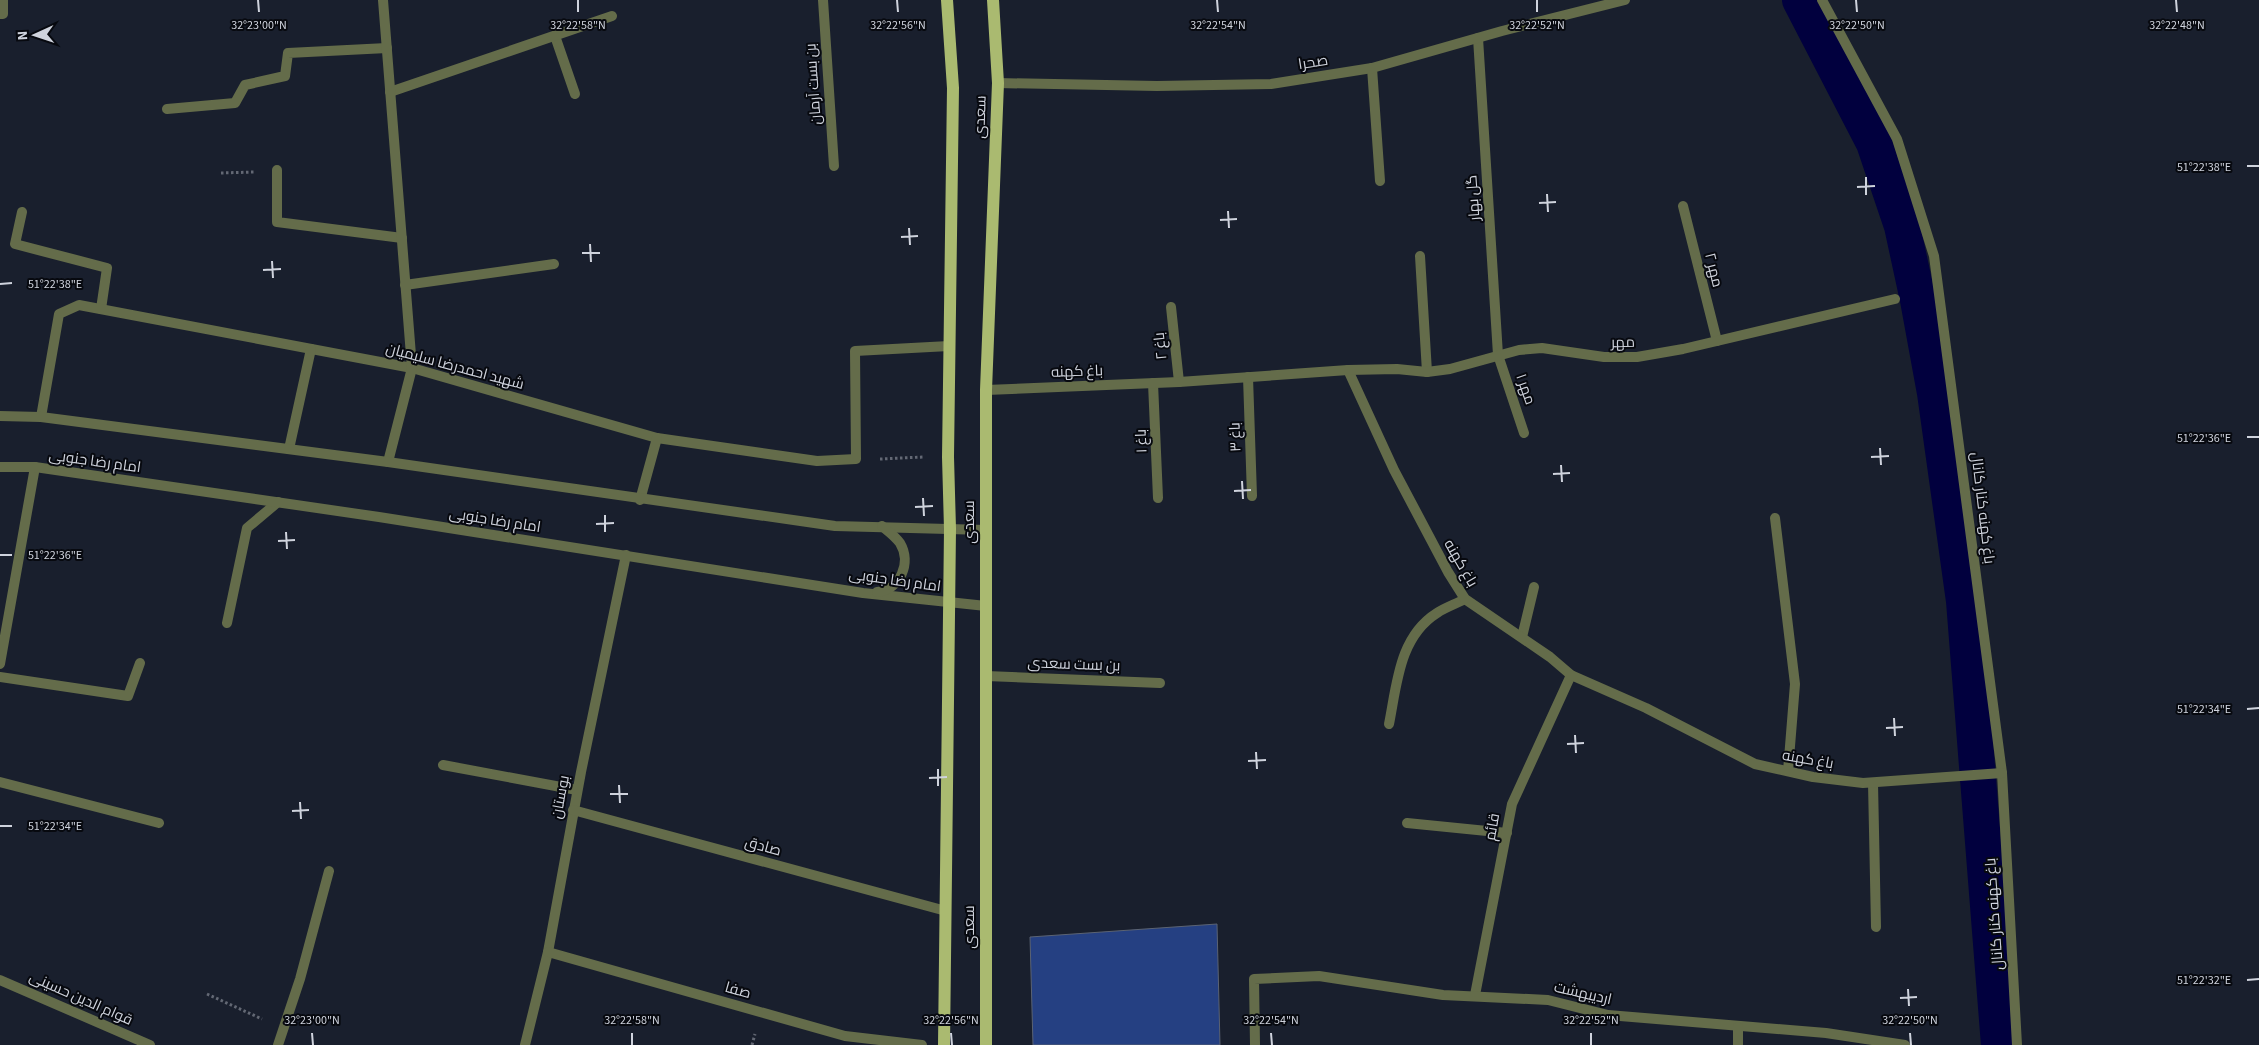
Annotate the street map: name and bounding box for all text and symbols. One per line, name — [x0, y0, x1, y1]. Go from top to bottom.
north arrow — [10, 10, 60, 60]
text: 32°23'00"N — [231, 17, 287, 34]
text: 32°22'58"N — [550, 17, 606, 34]
text: 32°22'56"N — [870, 17, 926, 34]
text: 32°22'54"N — [1190, 17, 1246, 34]
text: 32°22'52"N — [1509, 17, 1565, 34]
text: 32°22'50"N — [1829, 17, 1885, 34]
text: 32°22'48"N — [2149, 17, 2205, 34]
text: N — [13, 30, 33, 41]
street label: بن بست آرمان — [800, 42, 827, 125]
street label: صحرا — [1297, 50, 1329, 75]
street label: سعدی — [969, 95, 992, 139]
text: 51°22'38"E — [2177, 159, 2231, 176]
street label: گل بهار — [1461, 174, 1486, 223]
street label: مهر ۲ — [1699, 251, 1728, 290]
text: 51°22'38"E — [28, 276, 82, 293]
street label: باغ ۲ — [1149, 331, 1172, 361]
street label: مهر — [1610, 332, 1635, 353]
street label: شهید احمدرضا سلیمیان — [383, 338, 526, 395]
street label: باغ کهنه — [1051, 360, 1103, 383]
street label: مهر ۱ — [1510, 371, 1541, 408]
street label: باغ ۳ — [1224, 422, 1247, 452]
street label: باغ ۱ — [1131, 428, 1152, 454]
text: 51°22'36"E — [2177, 430, 2231, 447]
street label: امام رضا جنوبی — [48, 445, 142, 478]
street label: باغ کهنه کنار کانال — [1965, 451, 2000, 565]
street label: سعدی — [959, 500, 980, 544]
street label: امام رضا جنوبی — [447, 503, 542, 538]
street label: باغ کهنه — [1438, 535, 1483, 591]
text: 51°22'36"E — [28, 547, 82, 564]
street label: امام رضا جنوبی — [848, 564, 942, 597]
street label: بن بست سعدی — [1027, 652, 1121, 677]
text: 51°22'34"E — [2177, 701, 2231, 718]
street label: باغ کهنه — [1780, 745, 1835, 774]
street label: بوستان — [546, 774, 575, 821]
street label: قائم — [1480, 812, 1505, 842]
text: 51°22'34"E — [28, 818, 82, 835]
street label: صادق — [742, 832, 783, 861]
street label: باغ کهنه کنار کانال — [1980, 857, 2009, 971]
street label: سعدی — [959, 905, 980, 949]
street label: قوام الدین حسینی — [26, 966, 136, 1031]
text: 51°22'32"E — [2177, 972, 2231, 989]
street label: صفا — [722, 977, 753, 1004]
street label: اردیبهشت — [1552, 977, 1614, 1010]
text: 32°23'00"N — [284, 1012, 340, 1029]
text: 32°22'58"N — [604, 1012, 660, 1029]
text: 32°22'56"N — [923, 1012, 979, 1029]
text: 32°22'54"N — [1243, 1012, 1299, 1029]
text: 32°22'52"N — [1563, 1012, 1619, 1029]
text: 32°22'50"N — [1882, 1012, 1938, 1029]

